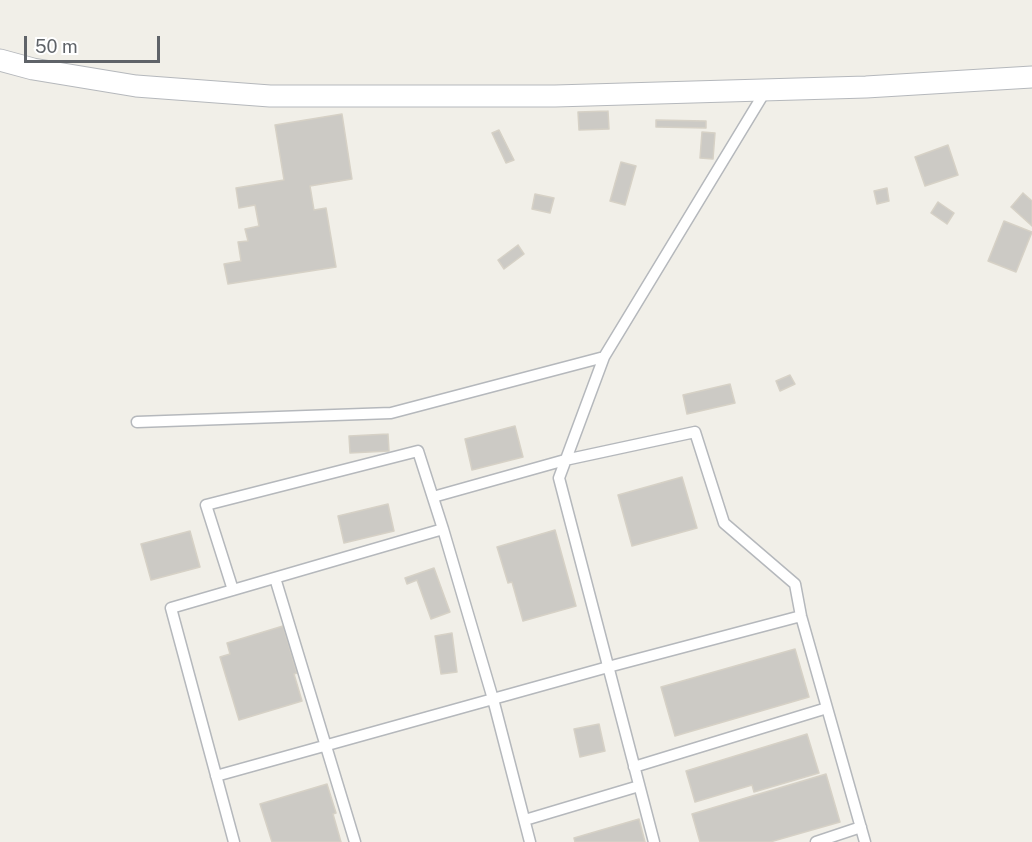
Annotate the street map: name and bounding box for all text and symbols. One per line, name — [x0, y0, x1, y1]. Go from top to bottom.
scale bar — [27, 24, 164, 62]
text: 50 m — [35, 36, 78, 57]

